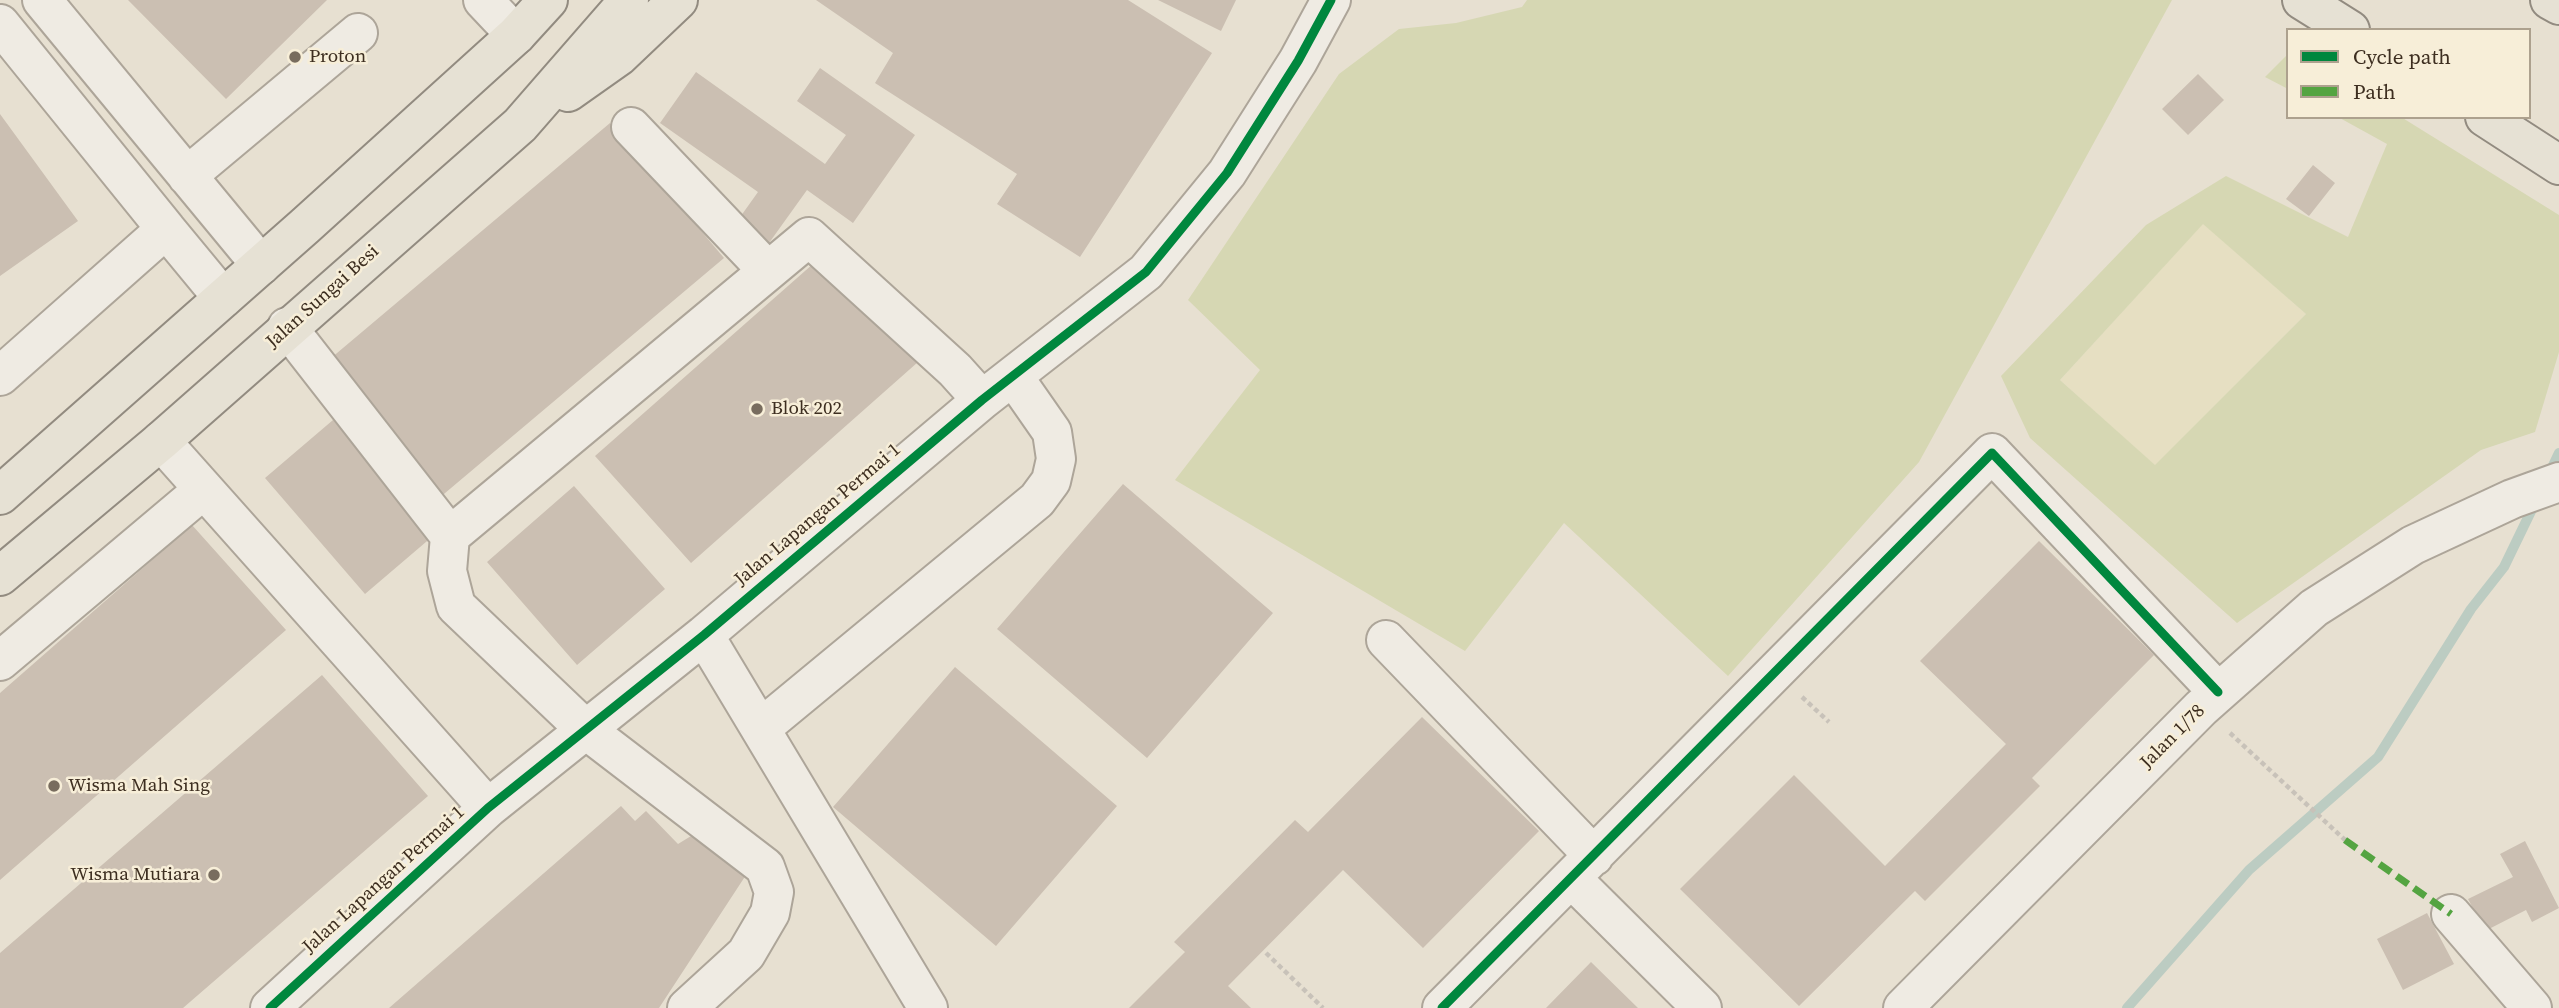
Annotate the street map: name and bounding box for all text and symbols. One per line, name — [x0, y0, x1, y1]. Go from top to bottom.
legend — [2286, 28, 2531, 119]
text: Cycle path — [2353, 42, 2451, 71]
place label: Proton — [309, 46, 366, 68]
marker: Proton — [287, 49, 303, 65]
text: Path — [2353, 77, 2396, 106]
street label: Jalan Sungai Besi — [262, 240, 384, 354]
place label: Blok 202 — [771, 398, 842, 420]
marker: Blok 202 — [749, 401, 765, 417]
street label: Jalan Lapangan Permai 1 — [730, 439, 906, 591]
street label: Jalan 1/78 — [2136, 700, 2210, 774]
place label: Wisma Mah Sing — [68, 775, 210, 797]
marker: Wisma Mah Sing — [46, 778, 62, 794]
street label: Jalan Lapangan Permai 1 — [298, 801, 470, 959]
place label: Wisma Mutiara — [70, 864, 200, 886]
marker: Wisma Mutiara — [206, 867, 222, 883]

